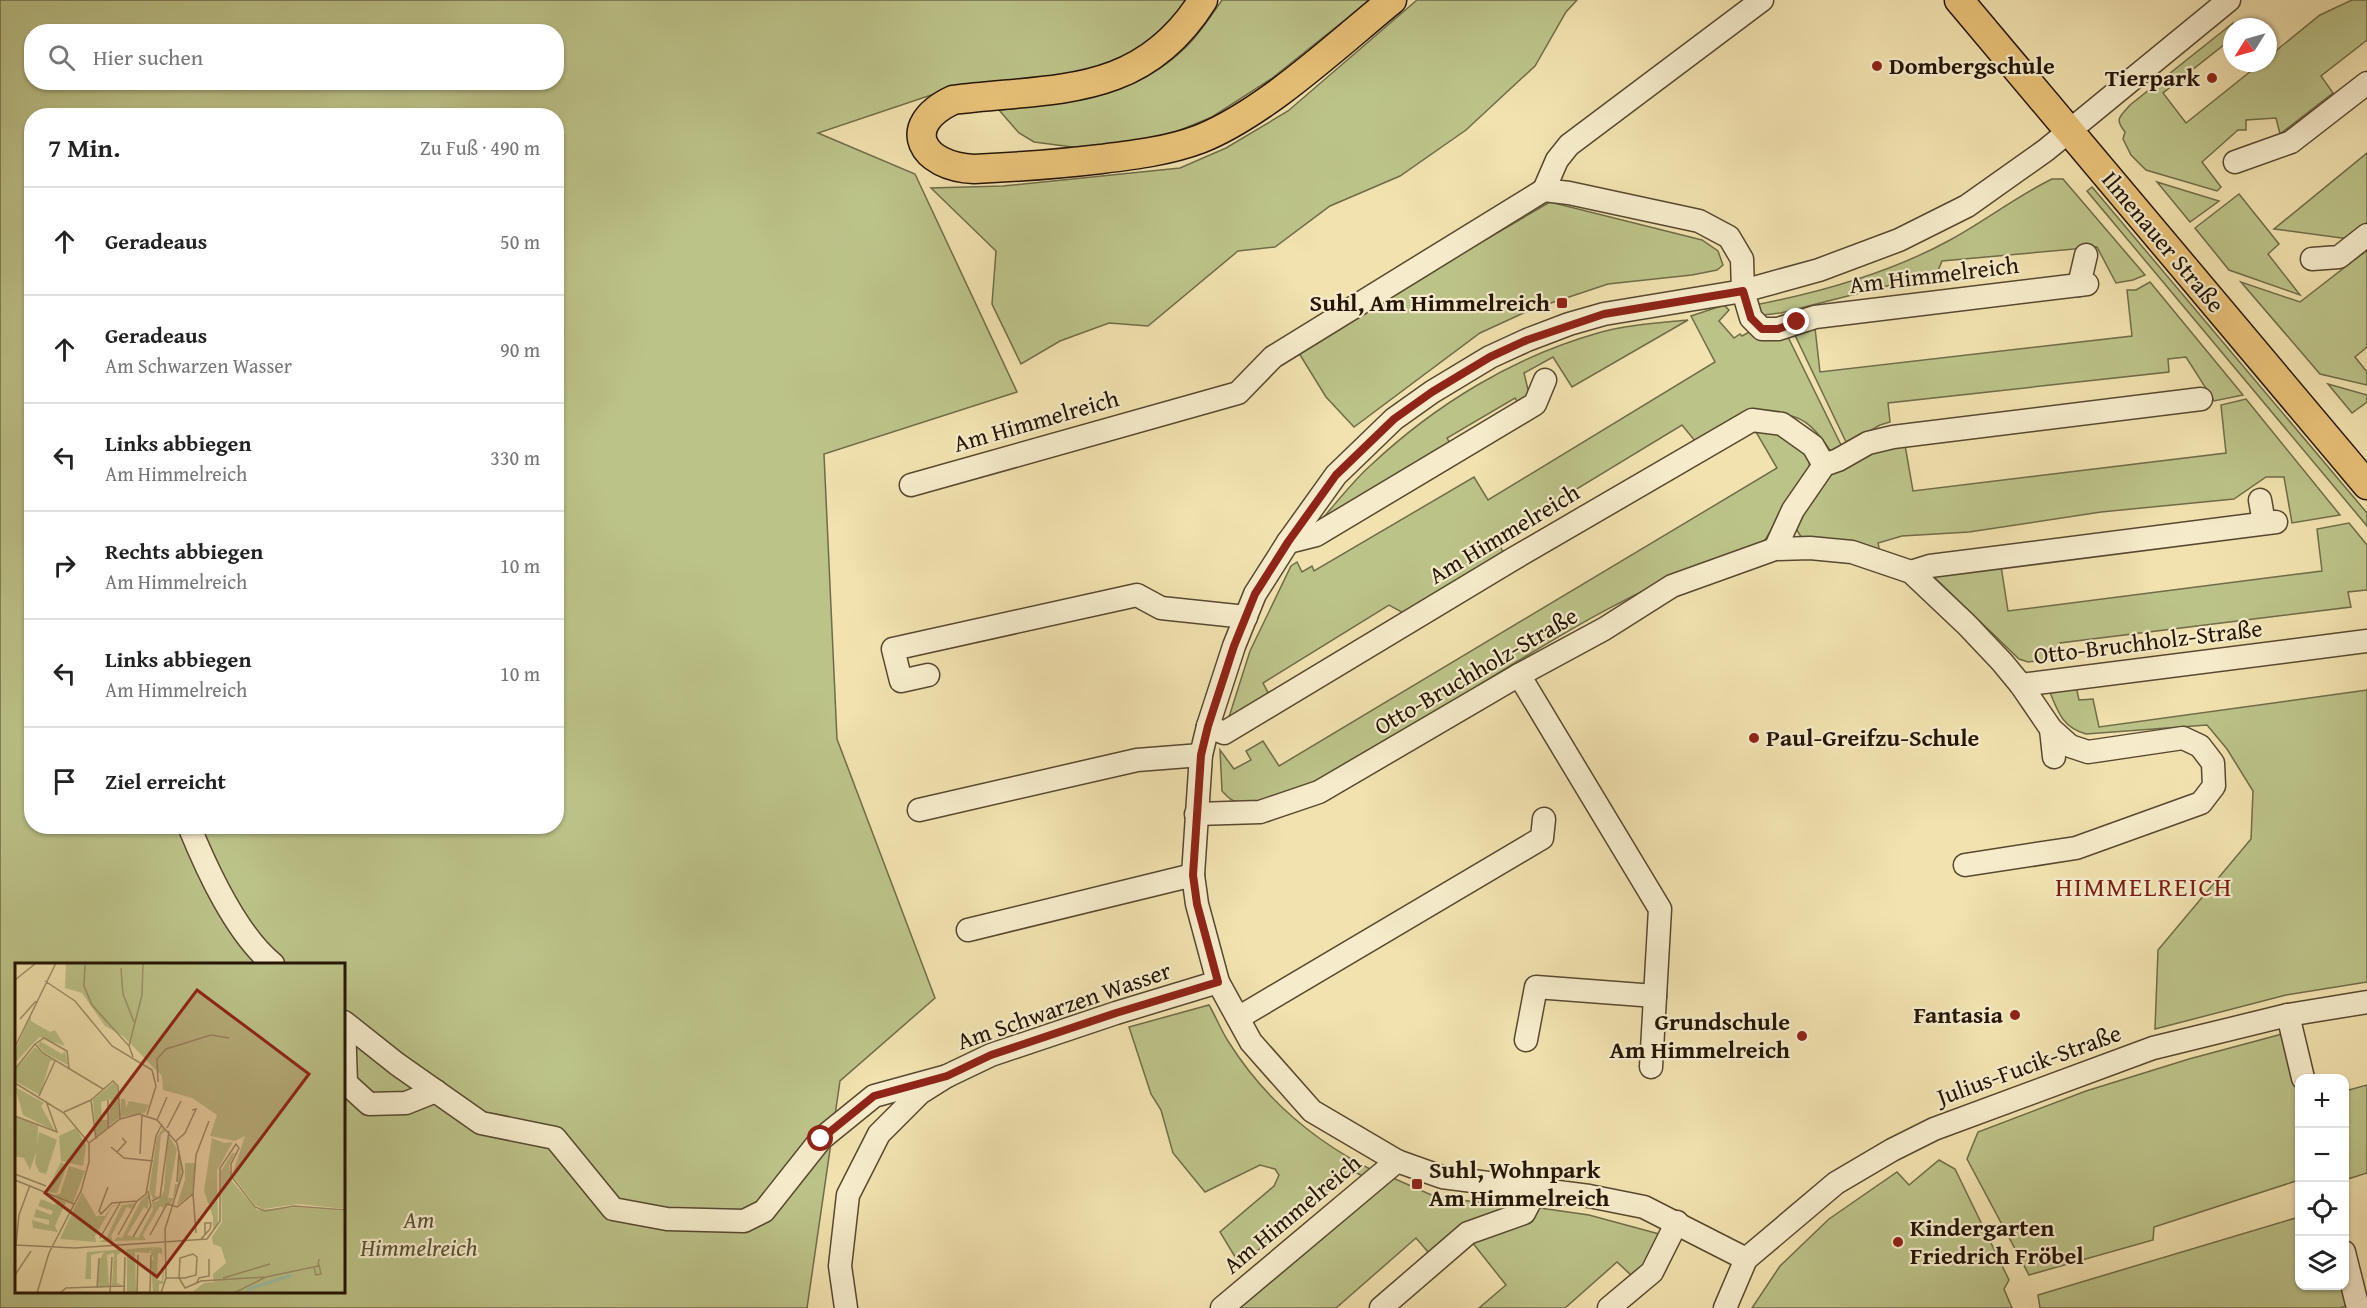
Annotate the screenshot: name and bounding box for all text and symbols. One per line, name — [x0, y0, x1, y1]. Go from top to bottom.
north arrow — [2223, 18, 2277, 72]
search box — [24, 24, 564, 90]
icon: search — [45, 41, 78, 74]
text: Hier suchen — [93, 41, 203, 73]
place label: Dombergschule — [1889, 48, 2055, 83]
marker: Dombergschule — [1870, 59, 1884, 73]
place label: Tierpark — [2105, 60, 2200, 95]
marker: Tierpark — [2205, 71, 2219, 85]
text: 7 Min. — [48, 128, 120, 167]
text: Zu Fuß · 490 m — [420, 133, 540, 162]
street label: Ilmenauer Straße — [2093, 163, 2233, 320]
icon: ahead — [48, 225, 81, 258]
text: Geradeaus — [105, 225, 207, 257]
text: 50 m — [500, 227, 540, 256]
street label: Am Himmelreich — [1847, 247, 2021, 302]
place label: Suhl, Am Himmelreich — [1310, 285, 1550, 320]
marker: Suhl, Am Himmelreich — [1555, 296, 1569, 310]
route end — [1783, 308, 1809, 334]
text: Geradeaus — [105, 319, 207, 351]
icon: ahead — [48, 333, 81, 366]
text: 90 m — [500, 335, 540, 364]
text: Am Schwarzen Wasser — [105, 351, 292, 380]
street label: Am Himmelreich — [949, 380, 1123, 461]
text: Links abbiegen — [105, 427, 251, 459]
icon: left — [48, 441, 81, 474]
text: 330 m — [490, 443, 540, 472]
text: Am Himmelreich — [105, 459, 247, 488]
street label: Am Himmelreich — [1422, 474, 1586, 593]
text: Rechts abbiegen — [105, 535, 263, 567]
icon: right — [48, 549, 81, 582]
text: 10 m — [500, 551, 540, 580]
text: Am Himmelreich — [105, 567, 247, 596]
street label: Otto-Bruchholz-Straße — [1367, 598, 1584, 743]
street label: Otto-Bruchholz-Straße — [2032, 610, 2264, 673]
text: Links abbiegen — [105, 643, 251, 675]
icon: left — [48, 657, 81, 690]
text: 10 m — [500, 659, 540, 688]
text: Am Himmelreich — [105, 675, 247, 704]
place label: Paul-Greifzu-Schule — [1766, 720, 1980, 755]
marker: Paul-Greifzu-Schule — [1747, 731, 1761, 745]
icon: arrive — [48, 765, 81, 798]
text: Ziel erreicht — [105, 765, 226, 797]
district label: HIMMELREICH — [2055, 867, 2233, 906]
street label: Am Schwarzen Wasser — [952, 952, 1176, 1059]
inset map — [15, 963, 345, 1293]
place label: Fantasia — [1914, 997, 2004, 1032]
place label: Grundschule Am Himmelreich — [1610, 1004, 1790, 1067]
marker: Fantasia — [2008, 1008, 2022, 1022]
street label: Julius-Fucik-Straße — [1929, 1015, 2126, 1115]
marker: Grundschule Am Himmelreich — [1795, 1029, 1809, 1043]
map controls — [2295, 1074, 2349, 1290]
button: + — [2295, 1074, 2349, 1128]
route start — [807, 1125, 833, 1151]
button: − — [2295, 1128, 2349, 1182]
street label: Am Himmelreich — [1215, 1145, 1369, 1282]
place label: Suhl, Wohnpark Am Himmelreich — [1429, 1152, 1609, 1215]
marker: Suhl, Wohnpark Am Himmelreich — [1410, 1177, 1424, 1191]
button: locate — [2295, 1182, 2349, 1236]
park label: Am Himmelreich — [359, 1202, 478, 1265]
place label: Kindergarten Friedrich Fröbel — [1910, 1210, 2084, 1273]
marker: Kindergarten Friedrich Fröbel — [1891, 1235, 1905, 1249]
button: layers — [2295, 1236, 2349, 1290]

